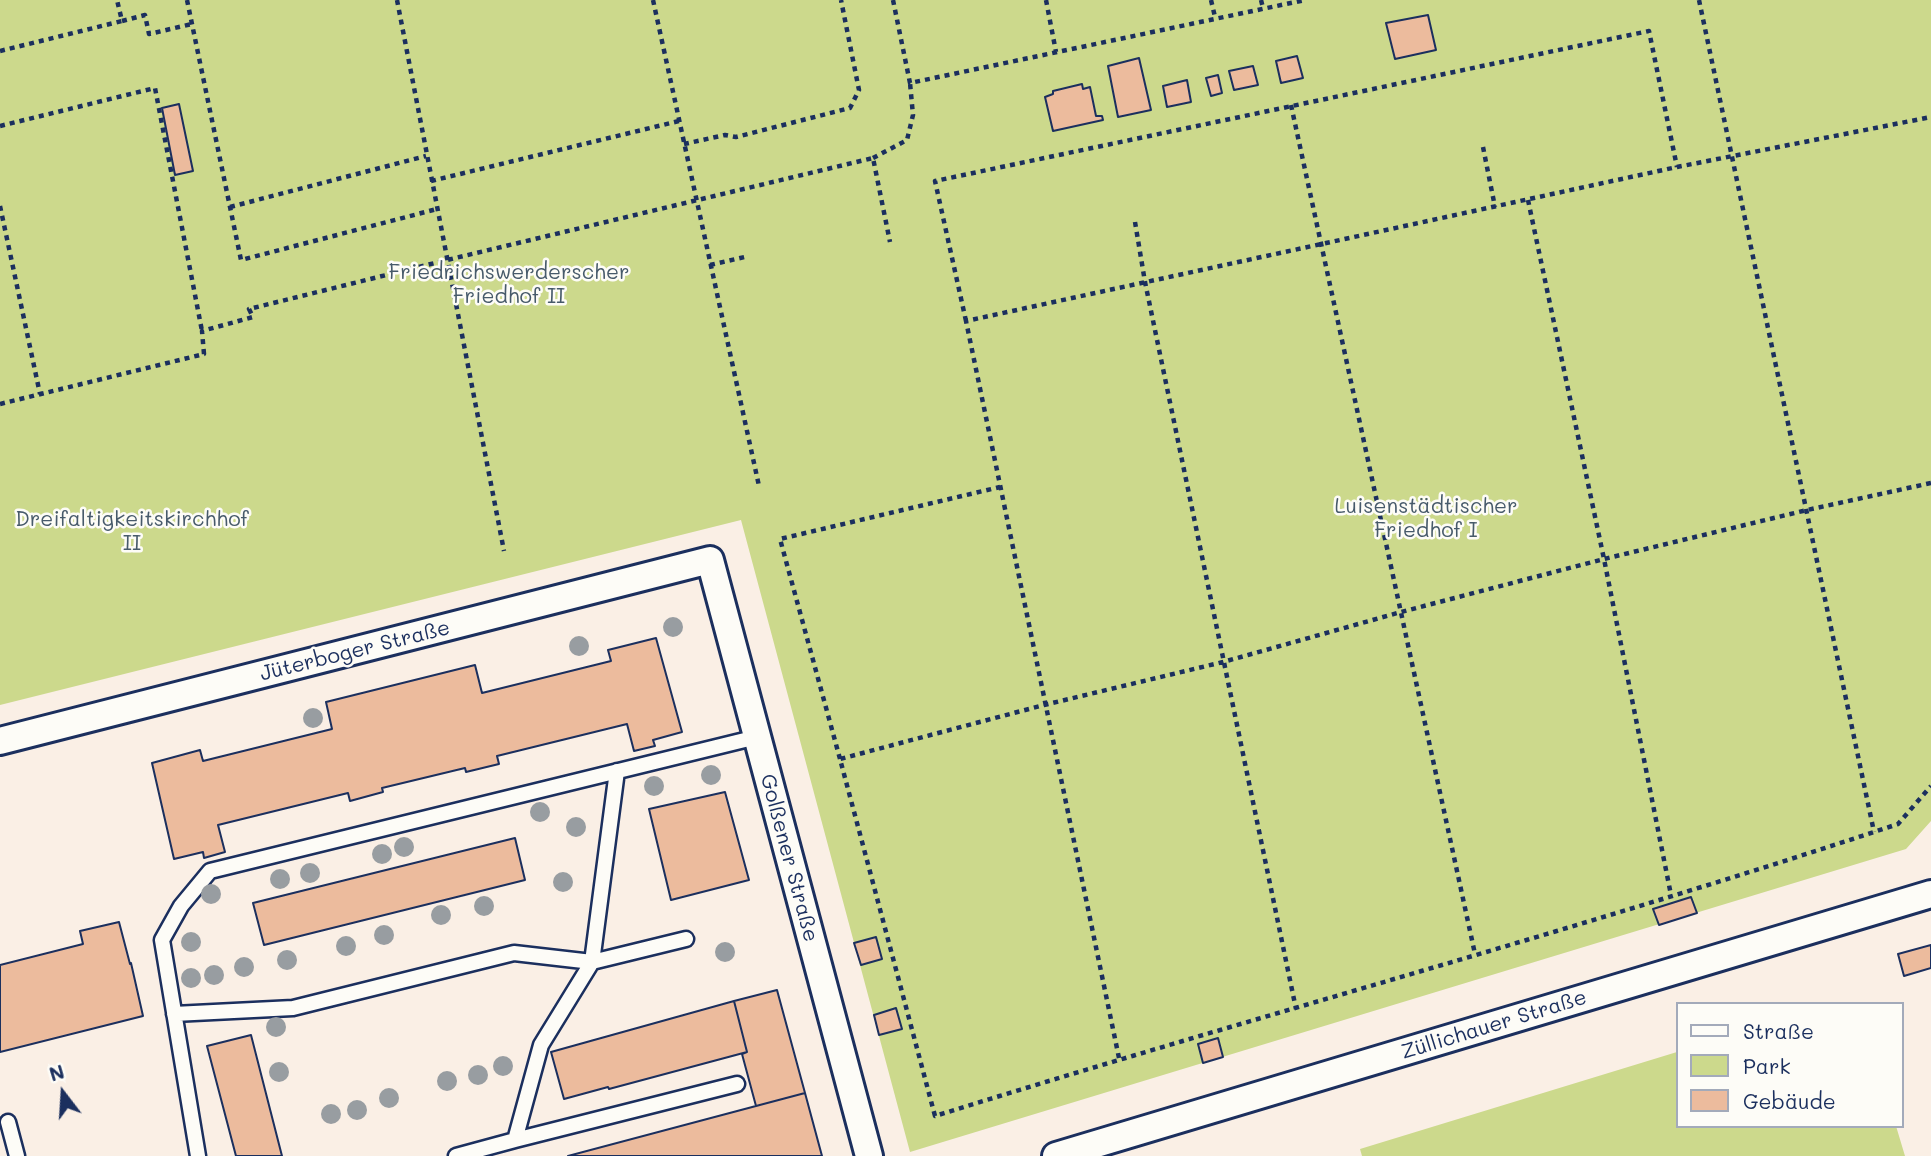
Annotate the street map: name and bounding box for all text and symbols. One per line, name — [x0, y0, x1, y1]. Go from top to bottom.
park label: Friedrichswerderscher Friedhof II — [388, 260, 630, 310]
park label: Luisenstädtischer Friedhof I — [1334, 494, 1518, 544]
park label: Dreifaltigkeitskirchhof II — [15, 507, 249, 557]
street label: Jüterboger Straße — [257, 615, 453, 687]
street label: Golßener Straße — [755, 771, 823, 945]
street label: Züllichauer Straße — [1398, 985, 1590, 1065]
legend — [1675, 1002, 1903, 1128]
text: Straße — [1743, 1017, 1814, 1044]
text: Park — [1743, 1052, 1791, 1079]
north arrow — [28, 1058, 98, 1128]
text: N — [46, 1058, 67, 1087]
text: Gebäude — [1743, 1087, 1836, 1114]

